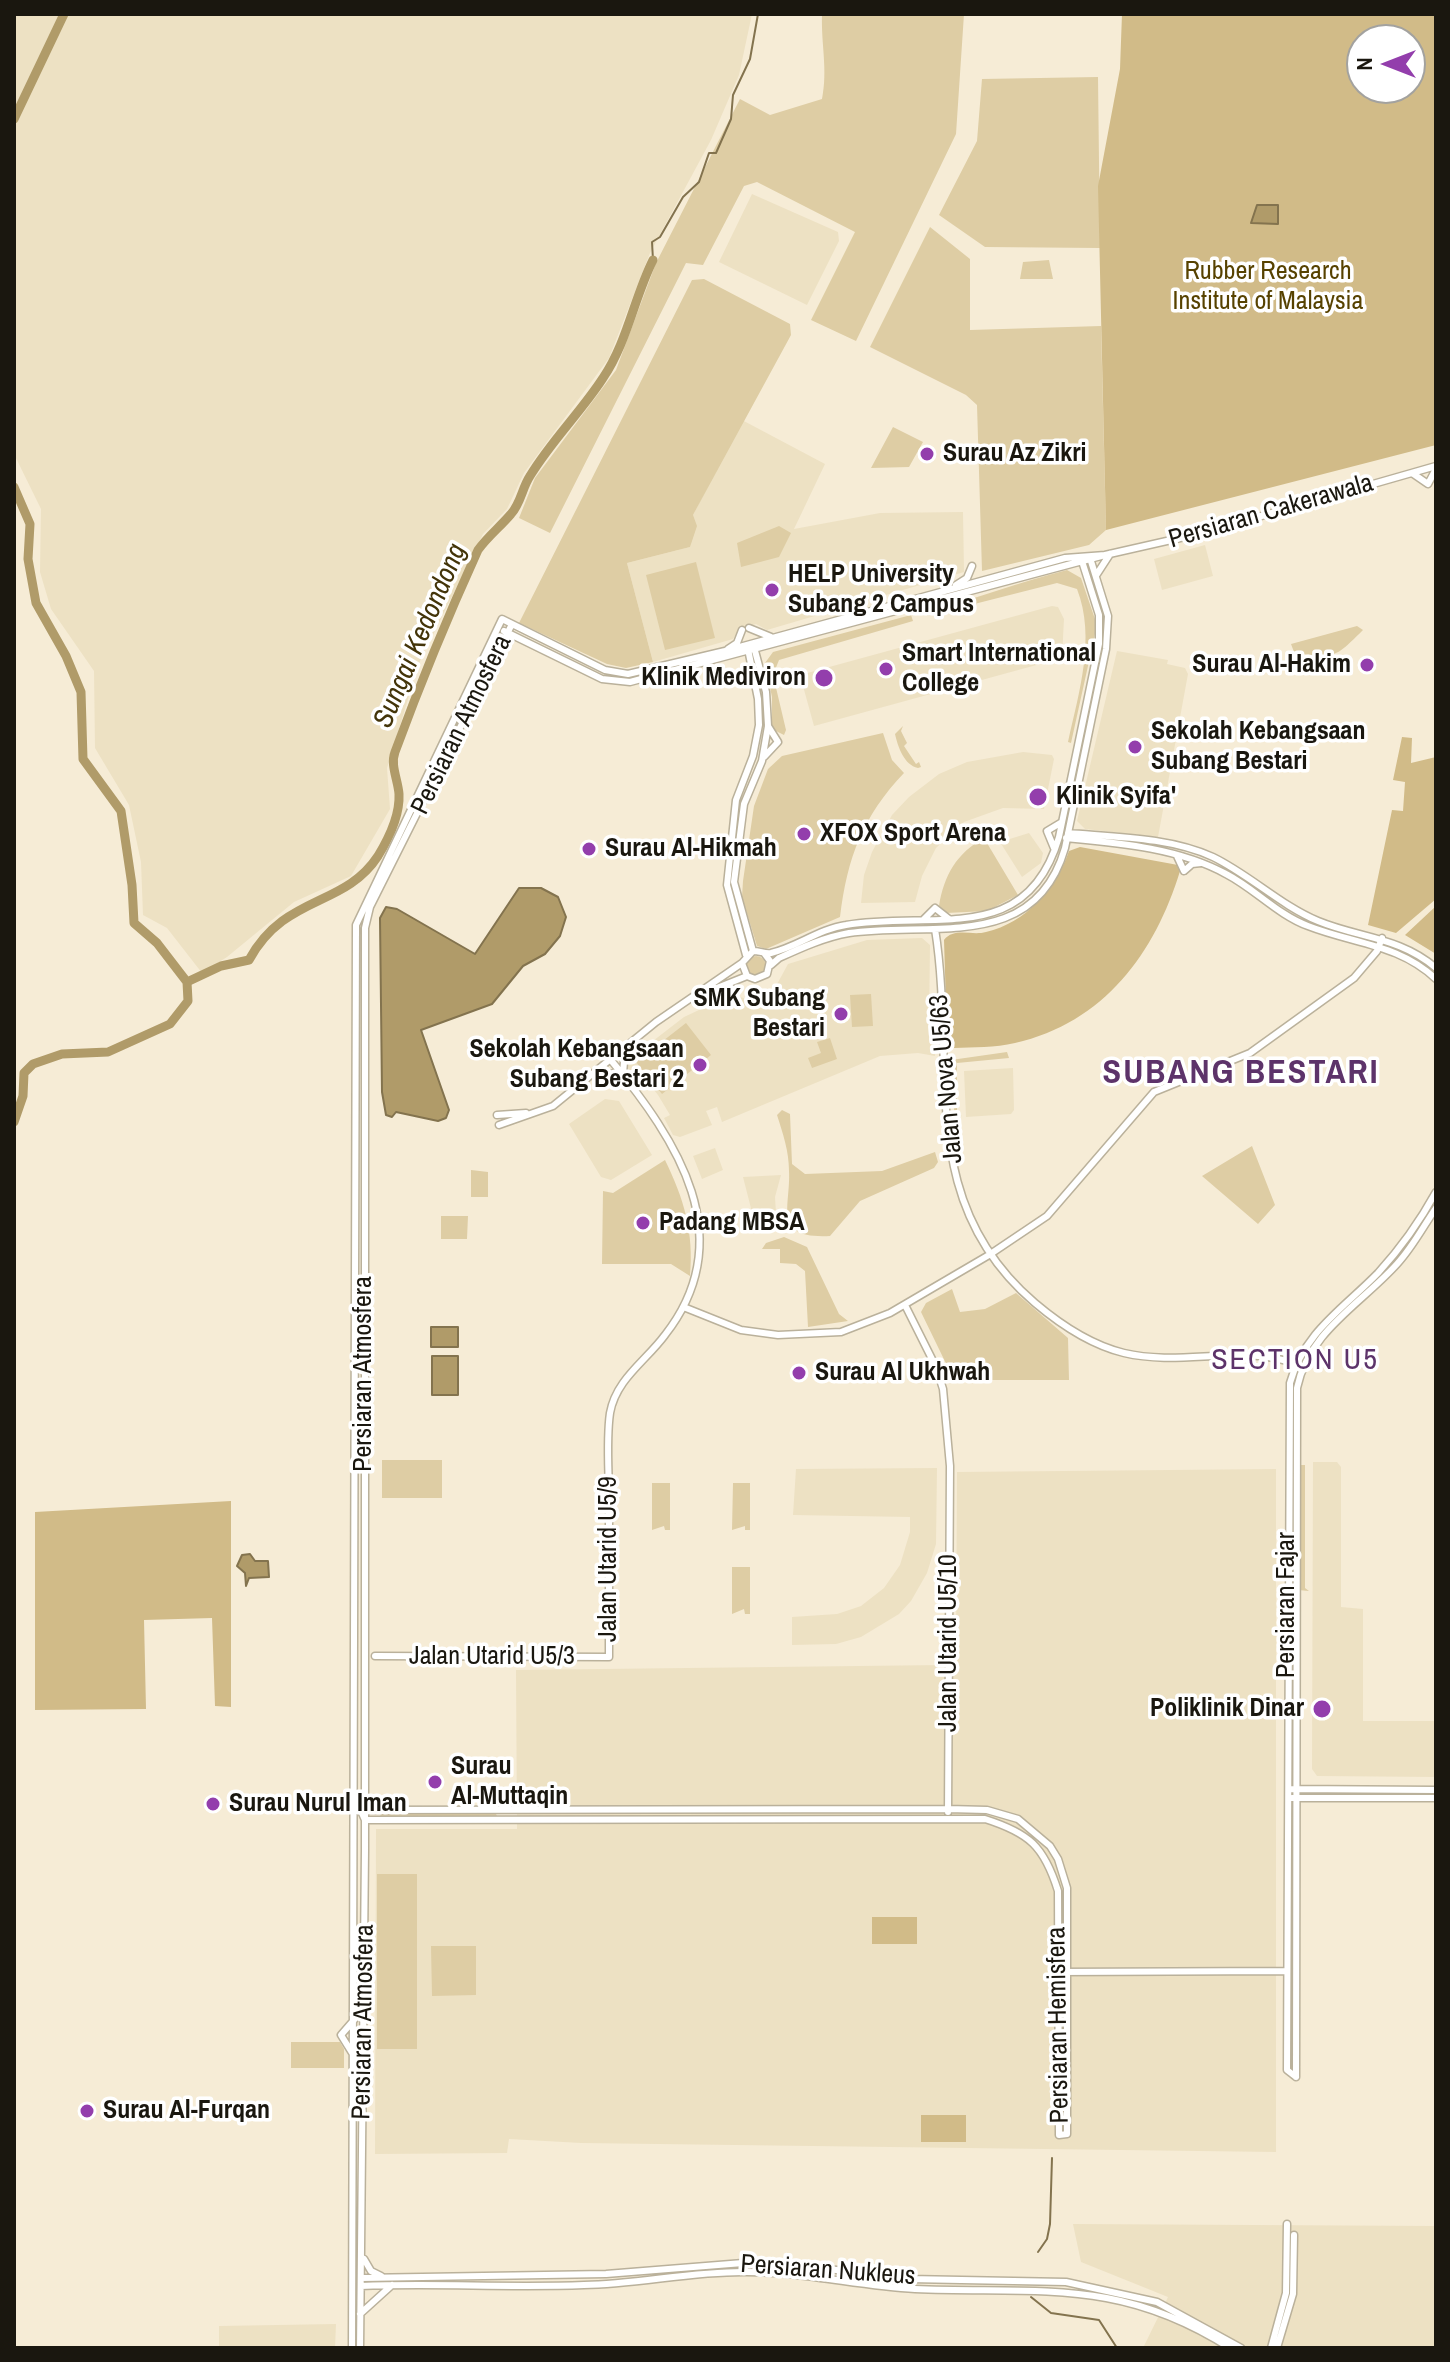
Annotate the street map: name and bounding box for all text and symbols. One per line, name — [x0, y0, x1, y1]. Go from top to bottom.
north arrow — [1346, 24, 1426, 104]
text: N — [1349, 57, 1379, 71]
park label: Rubber Research Institute of Malaysia — [1173, 256, 1363, 318]
place label: Surau Az Zikri — [943, 438, 1086, 470]
marker: Surau Az Zikri — [918, 445, 936, 463]
street label: Persiaran Cakerawala — [1165, 468, 1377, 556]
water label: Sungai Kedondong — [367, 539, 475, 733]
place label: HELP University Subang 2 Campus — [788, 559, 974, 620]
marker: HELP University Subang 2 Campus — [763, 581, 781, 599]
street label: Persiaran Atmosfera — [405, 630, 519, 820]
place label: Smart International College — [902, 638, 1096, 700]
place label: Surau Al-Hakim — [1192, 649, 1351, 681]
marker: Surau Al-Hakim — [1358, 656, 1376, 674]
marker: Smart International College — [877, 660, 895, 678]
place label: Klinik Mediviron — [641, 662, 806, 694]
marker: Klinik Mediviron — [813, 667, 835, 689]
place label: Sekolah Kebangsaan Subang Bestari — [1151, 716, 1365, 778]
marker: Sekolah Kebangsaan Subang Bestari — [1126, 738, 1144, 756]
place label: Klinik Syifa' — [1056, 781, 1176, 813]
marker: Klinik Syifa' — [1027, 786, 1049, 808]
place label: XFOX Sport Arena — [820, 818, 1006, 850]
marker: XFOX Sport Arena — [795, 825, 813, 843]
place label: Surau Al-Hikmah — [605, 833, 777, 865]
marker: Surau Al-Hikmah — [580, 840, 598, 858]
place label: SMK Subang Bestari — [694, 983, 825, 1044]
street label: Jalan Nova U5/63 — [924, 993, 970, 1165]
marker: SMK Subang Bestari — [832, 1005, 850, 1023]
place label: Sekolah Kebangsaan Subang Bestari 2 — [470, 1034, 684, 1096]
district label: SUBANG BESTARI — [1103, 1054, 1379, 1094]
marker: Sekolah Kebangsaan Subang Bestari 2 — [691, 1056, 709, 1074]
place label: Padang MBSA — [659, 1207, 805, 1239]
marker: Padang MBSA — [634, 1214, 652, 1232]
street label: Persiaran Atmosfera — [348, 1276, 380, 1472]
district label: SECTION U5 — [1211, 1343, 1379, 1379]
place label: Surau Al Ukhwah — [815, 1357, 990, 1389]
marker: Surau Al Ukhwah — [790, 1364, 808, 1382]
street label: Jalan Utarid U5/9 — [593, 1476, 625, 1642]
street label: Persiaran Fajar — [1271, 1532, 1303, 1678]
street label: Jalan Utarid U5/10 — [933, 1554, 965, 1732]
street label: Jalan Utarid U5/3 — [409, 1641, 575, 1673]
place label: Poliklinik Dinar — [1150, 1693, 1304, 1725]
marker: Poliklinik Dinar — [1311, 1698, 1333, 1720]
place label: Surau Al-Muttaqin — [451, 1751, 568, 1812]
marker: Surau Al-Muttaqin — [426, 1773, 444, 1791]
place label: Surau Nurul Iman — [229, 1788, 407, 1820]
marker: Surau Nurul Iman — [204, 1795, 222, 1813]
street label: Persiaran Atmosfera — [347, 1924, 381, 2120]
street label: Persiaran Hemisfera — [1042, 1926, 1076, 2124]
place label: Surau Al-Furqan — [103, 2095, 270, 2127]
marker: Surau Al-Furqan — [78, 2102, 96, 2120]
street label: Persiaran Nukleus — [739, 2249, 917, 2293]

